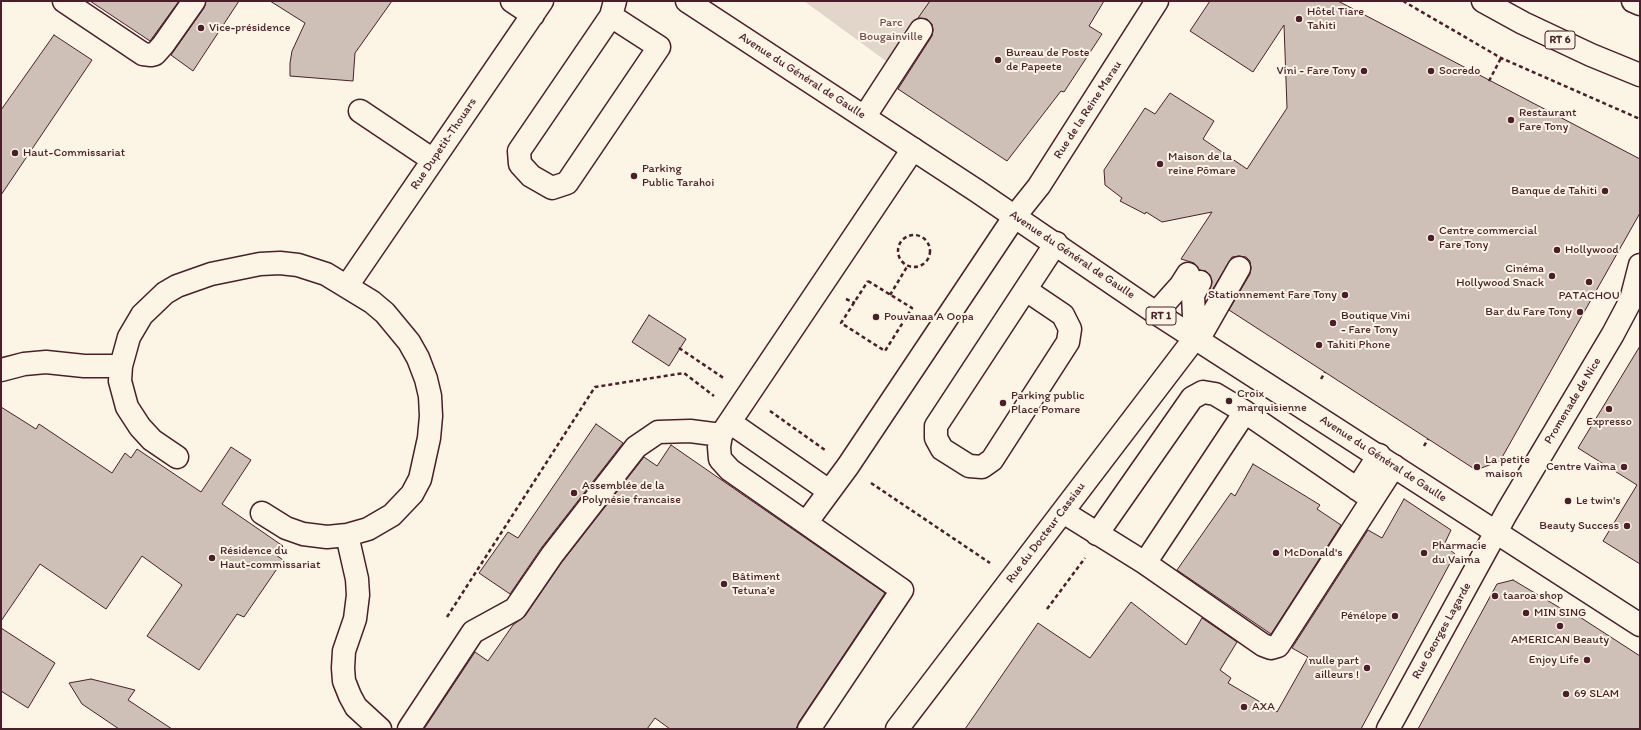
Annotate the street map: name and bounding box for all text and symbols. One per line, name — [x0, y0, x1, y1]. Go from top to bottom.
place label: Hôtel Tiare Tahiti — [1307, 5, 1364, 33]
marker: Hôtel Tiare Tahiti — [1294, 14, 1304, 24]
park label: Parc Bougainville — [859, 16, 923, 44]
place label: Vice-présidence — [209, 21, 290, 35]
marker: Vice-présidence — [196, 23, 206, 33]
street label: Avenue du Général de Gaulle — [736, 30, 868, 122]
road number: RT 6 — [1545, 31, 1575, 49]
place label: Bureau de Poste de Papeete — [1006, 46, 1090, 74]
marker: Bureau de Poste de Papeete — [993, 55, 1003, 65]
street label: Rue de la Reine Marau — [1051, 58, 1125, 162]
place label: Vini - Fare Tony — [1277, 64, 1356, 78]
place label: Socredo — [1439, 64, 1480, 78]
marker: Vini - Fare Tony — [1359, 66, 1369, 76]
marker: Socredo — [1426, 66, 1436, 76]
street label: Rue Dupetit-Thouars — [408, 95, 480, 193]
place label: Restaurant Fare Tony — [1519, 106, 1577, 134]
marker: Restaurant Fare Tony — [1506, 115, 1516, 125]
place label: Haut-Commissariat — [23, 146, 125, 160]
marker: Haut-Commissariat — [10, 148, 20, 158]
place label: Maison de la reine Pōmare — [1168, 150, 1236, 178]
marker: Maison de la reine Pōmare — [1155, 159, 1165, 169]
place label: Parking Public Tarahoi — [642, 162, 714, 190]
marker: Parking Public Tarahoi — [629, 171, 639, 181]
place label: Banque de Tahiti — [1511, 184, 1597, 198]
marker: Banque de Tahiti — [1600, 186, 1610, 196]
street label: Avenue du Général de Gaulle — [1007, 208, 1137, 302]
place label: Centre commercial Fare Tony — [1439, 224, 1537, 252]
marker: Centre commercial Fare Tony — [1426, 233, 1436, 243]
place label: Hollywood — [1565, 243, 1619, 257]
marker: Hollywood — [1552, 245, 1562, 255]
place label: Cinéma Hollywood Snack — [1456, 262, 1544, 290]
marker: Cinéma Hollywood Snack — [1547, 271, 1557, 281]
marker: PATACHOU — [1584, 277, 1594, 287]
place label: Stationnement Fare Tony — [1208, 288, 1337, 302]
place label: PATACHOU — [1558, 289, 1620, 303]
marker: Stationnement Fare Tony — [1340, 290, 1350, 300]
place label: Bar du Fare Tony — [1485, 305, 1572, 319]
road number: RT 1 — [1146, 307, 1176, 325]
marker: Bar du Fare Tony — [1575, 307, 1585, 317]
place label: Boutique Vini - Fare Tony — [1341, 309, 1410, 337]
place label: Pouvanaa A Oopa — [884, 310, 974, 324]
marker: Pouvanaa A Oopa — [871, 312, 881, 322]
marker: Boutique Vini - Fare Tony — [1328, 318, 1338, 328]
place label: Tahiti Phone — [1327, 338, 1390, 352]
marker: Tahiti Phone — [1314, 340, 1324, 350]
street label: Promenade de Nice — [1541, 355, 1605, 447]
place label: Croix marquisienne — [1237, 387, 1307, 415]
place label: Parking public Place Pomare — [1011, 389, 1085, 417]
marker: Croix marquisienne — [1224, 396, 1234, 406]
marker: Parking public Place Pomare — [998, 398, 1008, 408]
marker: Expresso — [1604, 404, 1614, 414]
street label: Avenue du Général de Gaulle — [1317, 413, 1449, 505]
place label: Expresso — [1586, 415, 1632, 429]
place label: La petite maison — [1485, 453, 1530, 481]
place label: Centre Vaima — [1546, 460, 1616, 474]
marker: La petite maison — [1472, 462, 1482, 472]
marker: Centre Vaima — [1619, 462, 1629, 472]
place label: Assemblée de la Polynésie francaise — [582, 479, 681, 507]
street label: Rue du Docteur Cassiau — [1003, 480, 1089, 586]
marker: Assemblée de la Polynésie francaise — [569, 488, 579, 498]
place label: Le twin's — [1576, 494, 1621, 508]
marker: Le twin's — [1563, 496, 1573, 506]
place label: Beauty Success — [1539, 519, 1619, 533]
marker: Beauty Success — [1622, 521, 1632, 531]
place label: Pharmacie du Vaima — [1432, 539, 1486, 567]
place label: Résidence du Haut-commissariat — [220, 544, 320, 572]
place label: McDonald's — [1284, 546, 1343, 560]
marker: McDonald's — [1271, 548, 1281, 558]
marker: Pharmacie du Vaima — [1419, 548, 1429, 558]
marker: Résidence du Haut-commissariat — [207, 553, 217, 563]
place label: Bâtiment Tetuna’e — [732, 570, 780, 598]
marker: Bâtiment Tetuna’e — [719, 579, 729, 589]
street label: Rue Georges Lagarde — [1409, 580, 1475, 682]
place label: taaroa shop — [1503, 589, 1563, 603]
marker: taaroa shop — [1490, 591, 1500, 601]
place label: MIN SING — [1534, 606, 1586, 620]
marker: MIN SING — [1521, 608, 1531, 618]
place label: Pénélope — [1341, 609, 1387, 623]
marker: Pénélope — [1390, 611, 1400, 621]
marker: AMERICAN Beauty — [1555, 621, 1565, 631]
place label: AMERICAN Beauty — [1511, 633, 1609, 647]
place label: Enjoy Life — [1529, 653, 1579, 667]
place label: nulle part ailleurs ! — [1309, 654, 1359, 682]
marker: Enjoy Life — [1582, 655, 1592, 665]
marker: nulle part ailleurs ! — [1362, 663, 1372, 673]
place label: 69 SLAM — [1574, 687, 1619, 701]
marker: 69 SLAM — [1561, 689, 1571, 699]
place label: AXA — [1252, 700, 1275, 714]
marker: AXA — [1239, 702, 1249, 712]

